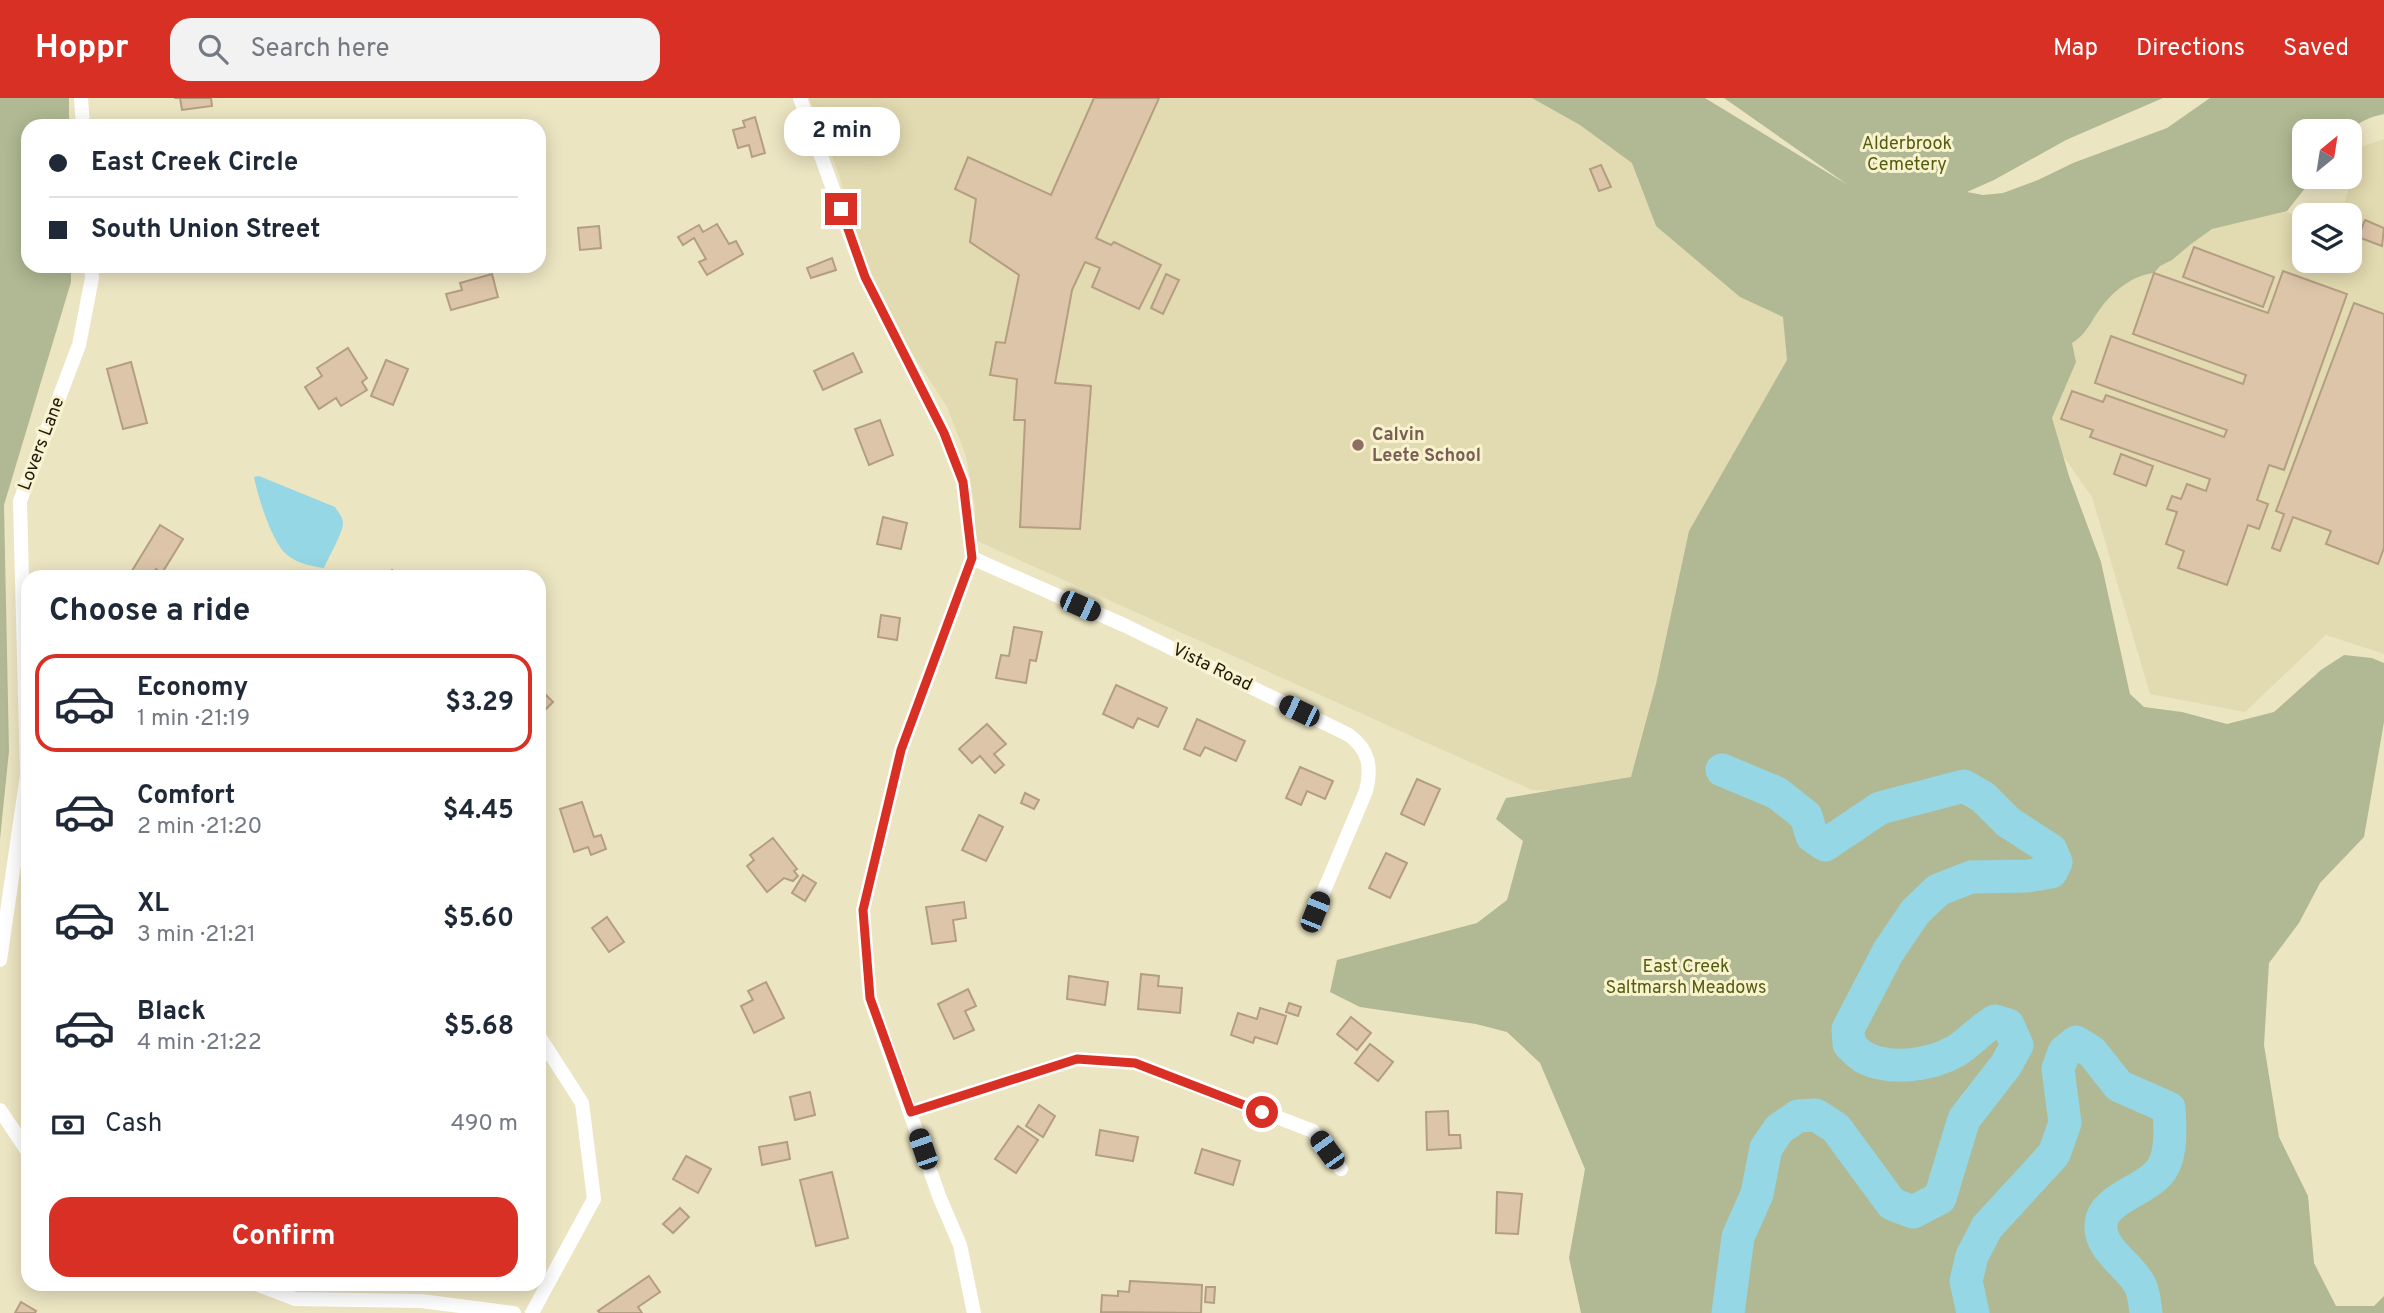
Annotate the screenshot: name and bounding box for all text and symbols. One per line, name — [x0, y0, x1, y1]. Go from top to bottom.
search box — [170, 18, 660, 81]
text: Hoppr — [35, 28, 128, 70]
icon: search — [194, 30, 232, 68]
text: Search here — [250, 33, 389, 66]
text: Map — [2053, 34, 2098, 64]
text: Directions — [2136, 34, 2245, 64]
text: Saved — [2283, 34, 2349, 64]
callout: 2 min — [783, 108, 899, 156]
text: 2 min — [812, 117, 872, 146]
north arrow — [2292, 119, 2362, 189]
map controls — [2292, 119, 2362, 273]
park label: Alderbrook Cemetery — [1862, 133, 1952, 177]
text: East Creek Circle — [91, 147, 298, 180]
route end — [825, 193, 857, 225]
button: layers — [2292, 203, 2362, 273]
text: South Union Street — [91, 214, 320, 247]
street label: Lovers Lane — [14, 394, 70, 494]
place label: Calvin Leete School — [1372, 424, 1481, 468]
marker: Calvin Leete School — [1350, 437, 1366, 453]
car — [1057, 588, 1104, 624]
text: Choose a ride — [49, 592, 250, 632]
street label: Vista Road — [1168, 639, 1256, 697]
icon: car — [53, 672, 116, 735]
text: Economy — [137, 672, 248, 705]
text: $3.29 — [445, 687, 514, 720]
car — [1276, 692, 1323, 730]
text: 1 min · 21:19 — [137, 705, 250, 734]
icon: car — [53, 780, 116, 843]
text: Comfort — [137, 780, 235, 813]
text: $4.45 — [443, 795, 514, 828]
text: 2 min · 21:20 — [137, 813, 262, 842]
icon: car — [53, 888, 116, 951]
text: XL — [137, 888, 169, 921]
car — [1298, 889, 1333, 935]
text: $5.60 — [443, 903, 514, 936]
text: 3 min · 21:21 — [137, 921, 256, 950]
park label: East Creek Saltmarsh Meadows — [1606, 956, 1766, 1000]
icon: car — [53, 996, 116, 1059]
text: Black — [137, 996, 206, 1029]
text: $5.68 — [444, 1011, 514, 1044]
text: 4 min · 21:22 — [137, 1029, 262, 1058]
route start — [1246, 1096, 1278, 1128]
icon: cash — [49, 1106, 87, 1144]
text: Cash — [105, 1108, 162, 1141]
text: 490 m — [451, 1110, 518, 1139]
car — [907, 1126, 940, 1172]
car — [1307, 1127, 1348, 1173]
button: Confirm — [49, 1197, 518, 1277]

